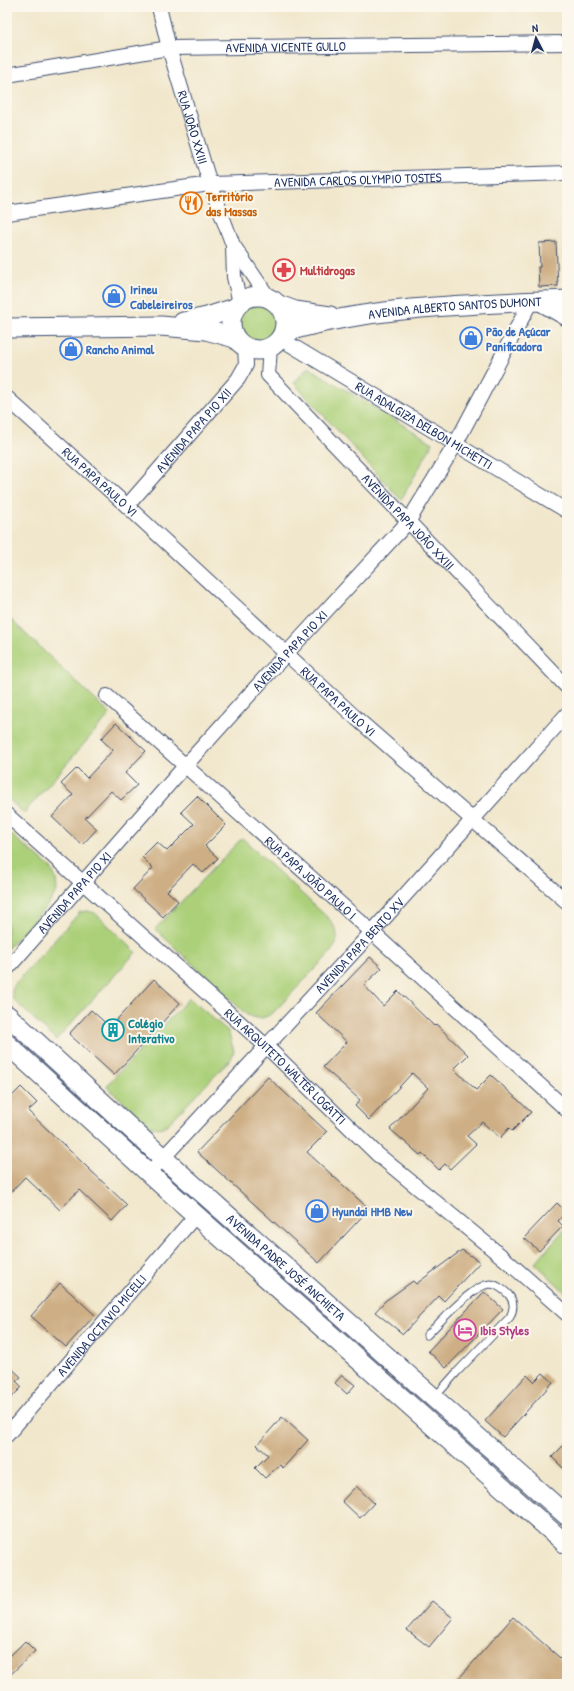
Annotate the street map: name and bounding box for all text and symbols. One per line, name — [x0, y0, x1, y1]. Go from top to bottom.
north arrow — [516, 18, 556, 58]
text: N — [531, 21, 539, 35]
street label: AVENIDA VICENTE GULLO — [225, 37, 346, 56]
street label: RUA JOÃO XXIII — [173, 88, 212, 166]
street label: AVENIDA CARLOS OLYMPIO TOSTES — [274, 168, 442, 191]
place label: Território das Massas — [205, 187, 257, 220]
restaurant icon: Território das Massas — [178, 190, 204, 216]
pharmacy icon: Multidrogas — [271, 257, 297, 283]
place label: Multidrogas — [300, 261, 355, 280]
place label: Irineu Cabeleireiros — [130, 280, 193, 313]
shop icon: Irineu Cabeleireiros — [101, 283, 127, 309]
street label: AVENIDA ALBERTO SANTOS DUMONT — [367, 292, 543, 323]
place label: Pão de Açúcar Panificadora — [486, 322, 552, 355]
shop icon: Pão de Açúcar Panificadora — [458, 325, 484, 351]
shop icon: Rancho Animal — [58, 336, 84, 362]
place label: Rancho Animal — [86, 340, 155, 358]
street label: RUA ADALGIZA DELBON MICHETTI — [352, 377, 496, 473]
street label: AVENIDA PAPA PIO XII — [152, 384, 235, 476]
street label: RUA PAPA PAULO VI — [58, 443, 142, 520]
street label: AVENIDA PAPA JOÃO XXIII — [358, 470, 459, 573]
street label: AVENIDA PAPA PIO XI — [248, 606, 331, 695]
street label: RUA PAPA PAULO VI — [297, 662, 380, 740]
street label: RUA PAPA JOÃO PAULO I — [261, 832, 361, 923]
street label: AVENIDA PAPA PIO XI — [33, 847, 115, 937]
street label: AVENIDA PAPA BENTO XV — [311, 893, 408, 997]
street label: RUA ARQUITETO WALTER LOGATTI — [221, 1004, 350, 1128]
place label: Colégio Interativo — [128, 1014, 175, 1047]
building icon: Colégio Interativo — [100, 1017, 126, 1043]
shop icon: Hyundai HMB New — [304, 1198, 330, 1224]
place label: Hyundai HMB New — [332, 1202, 412, 1221]
street label: AVENIDA PADRE JOSÉ ANCHIETA — [223, 1210, 350, 1325]
street label: AVENIDA OCTAVIO MICELLI — [53, 1270, 150, 1380]
hotel icon: Ibis Styles — [452, 1317, 478, 1343]
place label: Ibis Styles — [480, 1321, 529, 1340]

